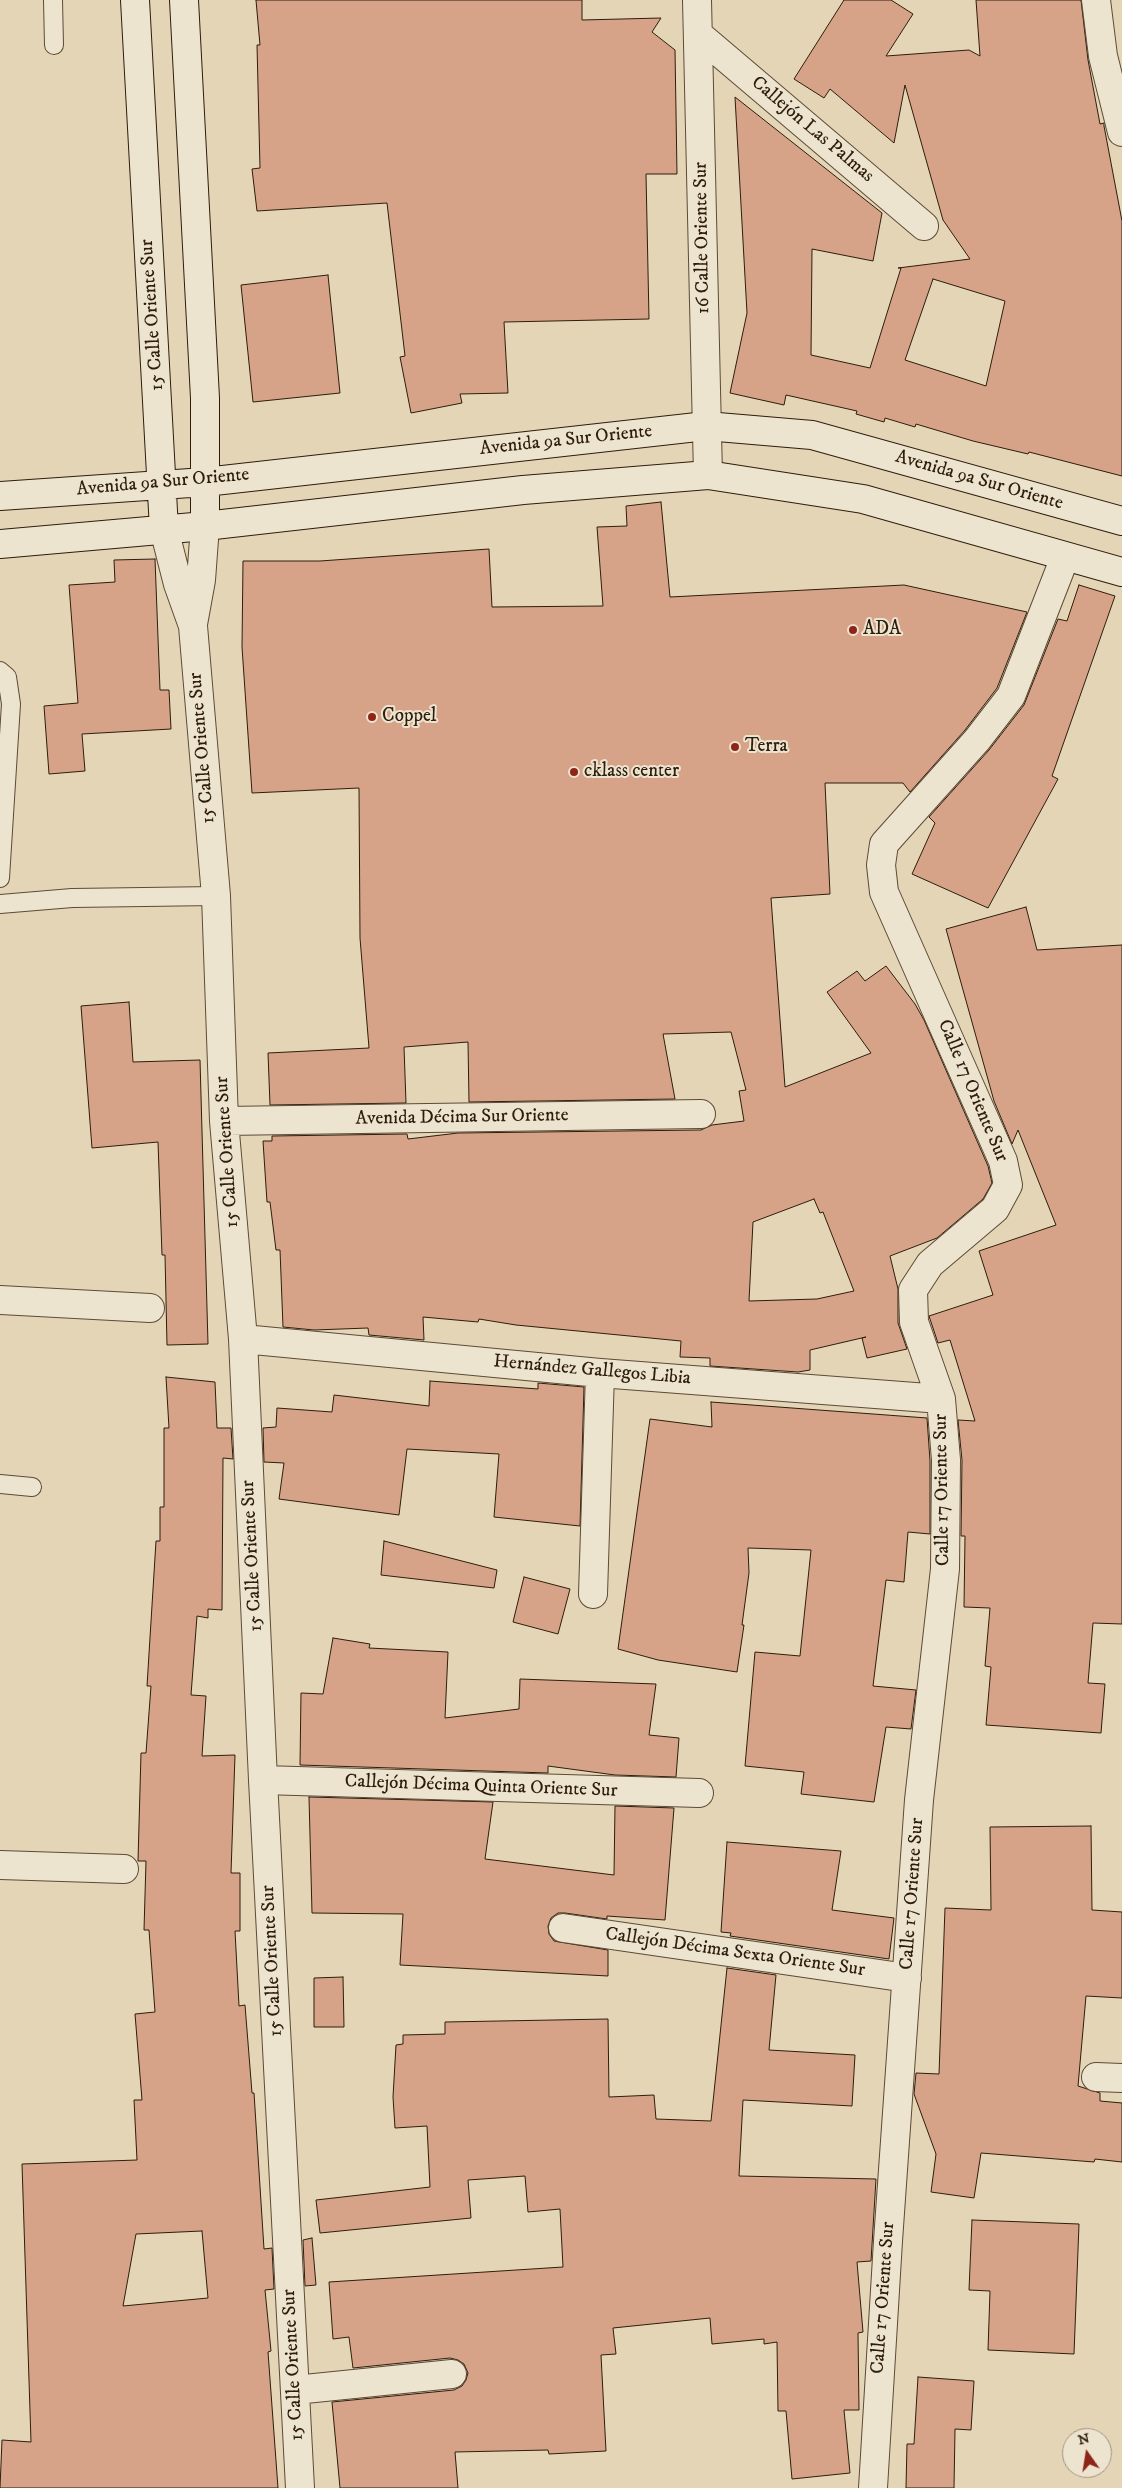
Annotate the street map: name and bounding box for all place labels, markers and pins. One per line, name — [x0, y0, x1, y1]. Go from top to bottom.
place label: ADA — [863, 619, 901, 641]
marker: ADA — [847, 624, 859, 636]
place label: Coppel — [382, 706, 437, 728]
marker: Coppel — [366, 711, 378, 723]
place label: Terra — [745, 736, 788, 758]
marker: Terra — [729, 741, 741, 753]
place label: cklass center — [584, 761, 679, 783]
marker: cklass center — [568, 766, 580, 778]

